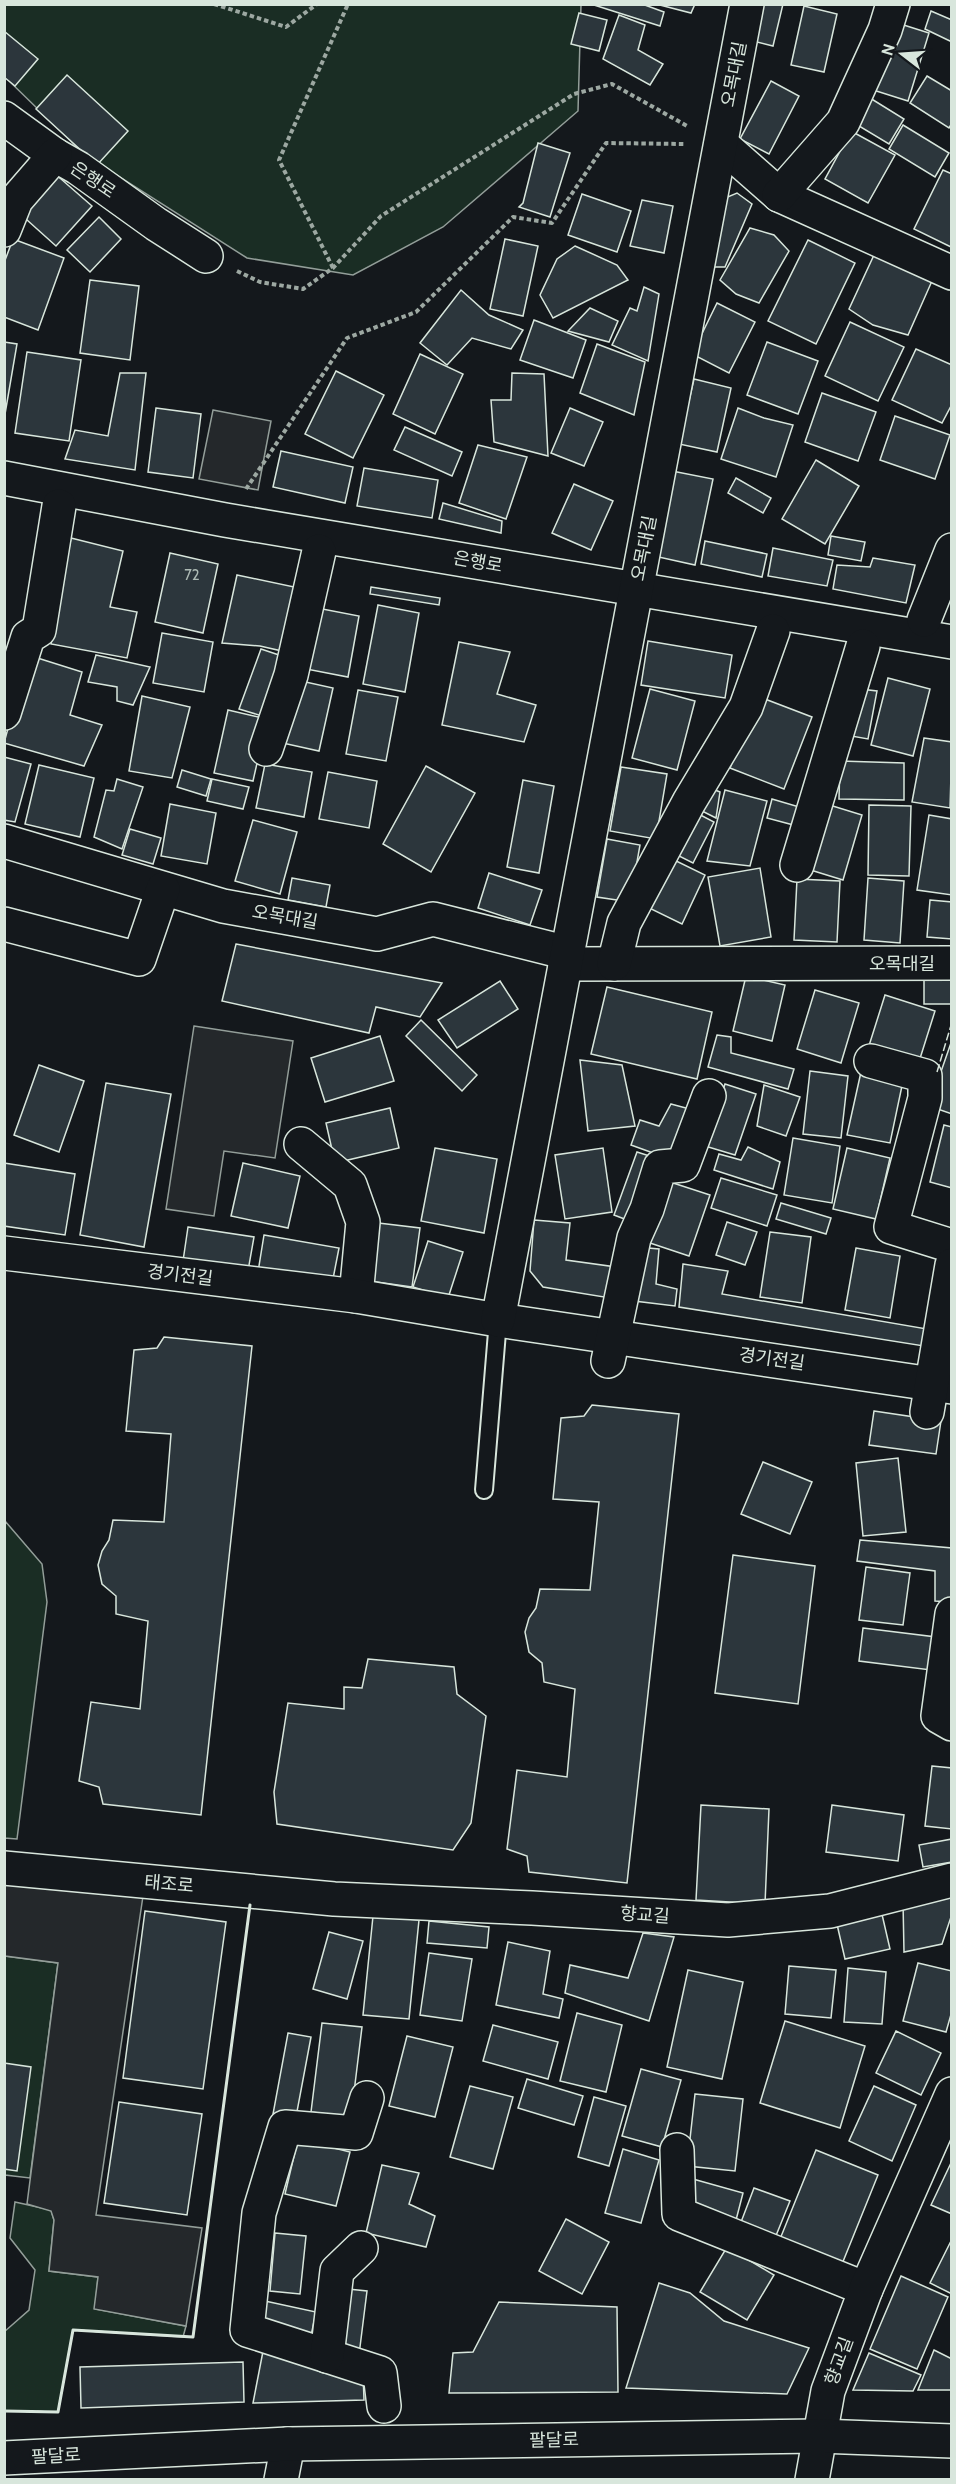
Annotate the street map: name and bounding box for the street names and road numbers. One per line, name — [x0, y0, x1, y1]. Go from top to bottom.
street label: 오목대길 — [717, 39, 751, 109]
street label: 은행로 — [66, 157, 120, 203]
street label: 오목대길 — [627, 513, 661, 583]
street label: 은행로 — [452, 547, 504, 577]
street label: 오목대길 — [250, 900, 320, 934]
street label: 오목대길 — [869, 953, 935, 975]
street label: 경기전길 — [146, 1260, 214, 1290]
street label: 경기전길 — [738, 1343, 806, 1375]
street label: 태조로 — [143, 1871, 195, 1897]
street label: 향교길 — [619, 1902, 671, 1928]
street label: 향교길 — [820, 2334, 858, 2388]
street label: 팔달로 — [529, 2429, 579, 2451]
street label: 팔달로 — [31, 2444, 81, 2468]

